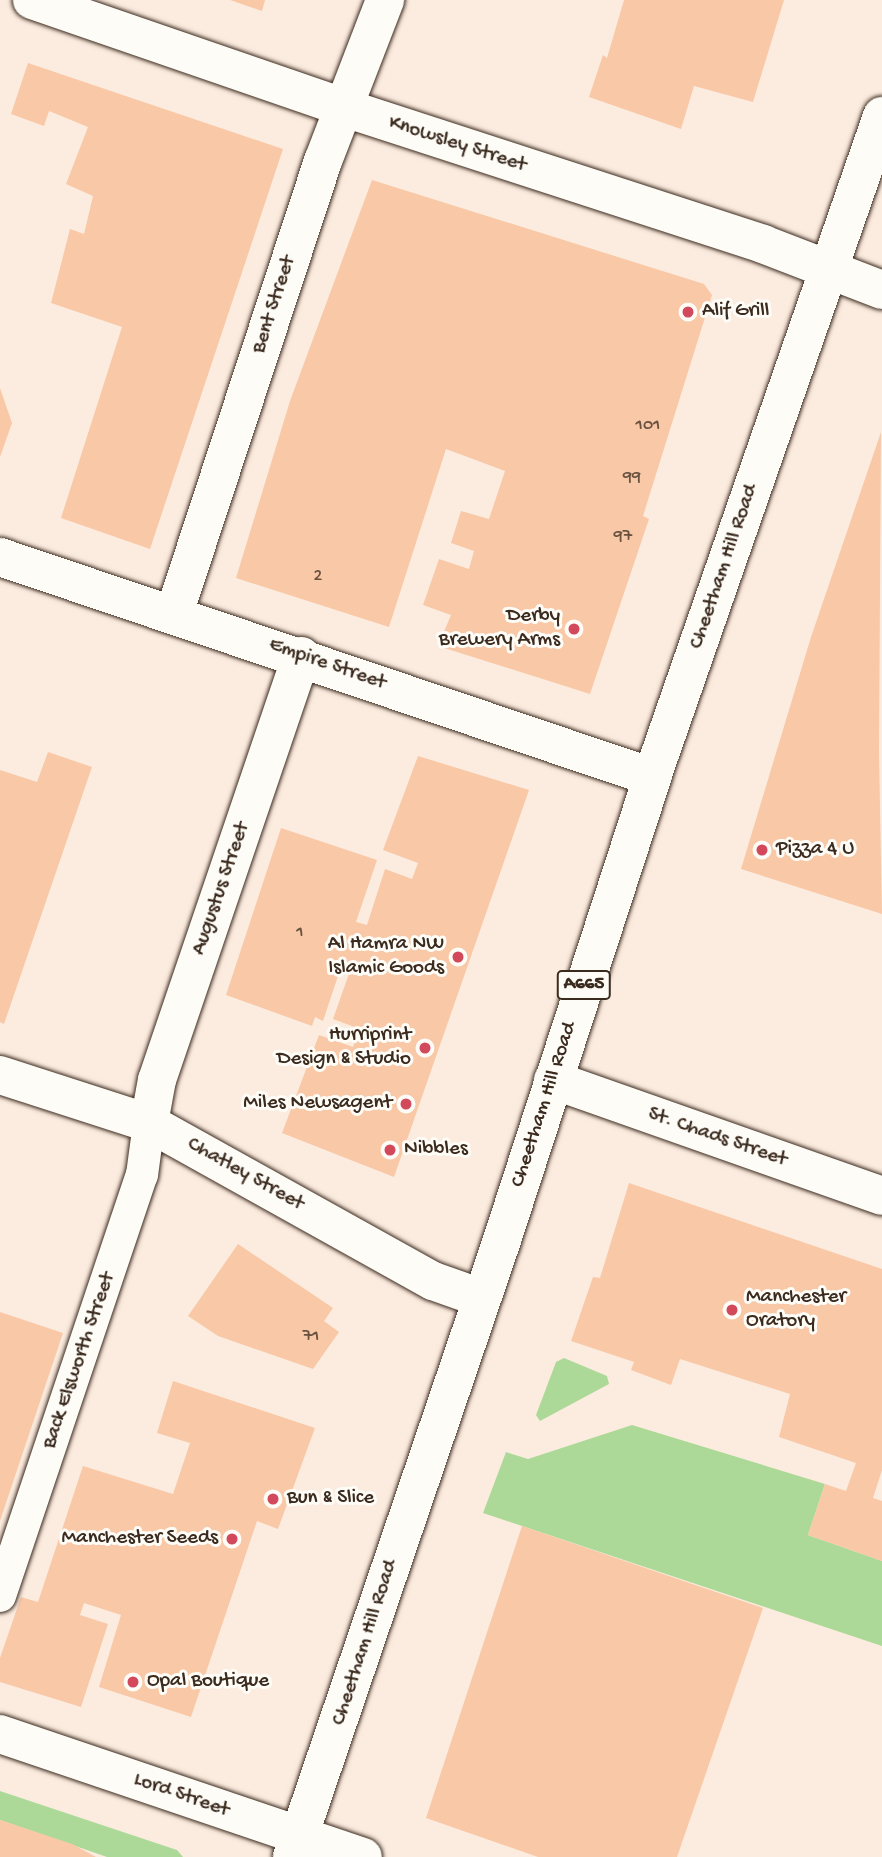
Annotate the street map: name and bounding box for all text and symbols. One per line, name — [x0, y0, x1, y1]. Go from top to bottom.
street label: Knowsley Street — [385, 111, 529, 179]
street label: Bent Street — [247, 253, 303, 357]
place label: Alif Grill — [702, 299, 769, 325]
marker: Alif Grill — [680, 304, 696, 320]
house number: 101 — [636, 415, 660, 437]
house number: 99 — [623, 467, 641, 489]
street label: Cheetham Hill Road — [685, 481, 765, 653]
house number: 97 — [614, 526, 632, 548]
house number: 2 — [314, 566, 322, 588]
place label: Derby Brewery Arms — [439, 604, 560, 654]
marker: Derby Brewery Arms — [566, 621, 582, 637]
street label: Empire Street — [265, 633, 389, 697]
street label: Augustus Street — [187, 819, 257, 959]
place label: Pizza 4 U — [776, 837, 854, 863]
marker: Pizza 4 U — [754, 842, 770, 858]
house number: 1 — [296, 922, 304, 944]
place label: Al Hamra NW Islamic Goods — [328, 932, 444, 982]
marker: Al Hamra NW Islamic Goods — [450, 949, 466, 965]
road number: A665 — [556, 970, 612, 1001]
street label: Cheetham Hill Road — [506, 1019, 584, 1191]
place label: Hurriprint Design & Studio — [277, 1023, 411, 1073]
marker: Hurriprint Design & Studio — [417, 1040, 433, 1056]
place label: Miles Newsagent — [243, 1091, 392, 1117]
marker: Miles Newsagent — [398, 1096, 414, 1112]
street label: St. Chads Street — [644, 1102, 790, 1174]
street label: Chatley Street — [182, 1133, 308, 1217]
place label: Nibbles — [404, 1137, 468, 1163]
marker: Nibbles — [382, 1142, 398, 1158]
street label: Back Elsworth Street — [38, 1270, 122, 1452]
place label: Manchester Oratory — [746, 1285, 846, 1335]
marker: Manchester Oratory — [724, 1302, 740, 1318]
house number: 71 — [303, 1326, 319, 1348]
place label: Bun & Slice — [287, 1486, 374, 1512]
marker: Bun & Slice — [265, 1491, 281, 1507]
place label: Manchester Seeds — [62, 1526, 218, 1552]
marker: Manchester Seeds — [224, 1531, 240, 1547]
street label: Cheetham Hill Road — [327, 1557, 405, 1729]
place label: Opal Boutique — [147, 1669, 269, 1695]
marker: Opal Boutique — [125, 1674, 141, 1690]
street label: Lord Street — [130, 1768, 232, 1824]

